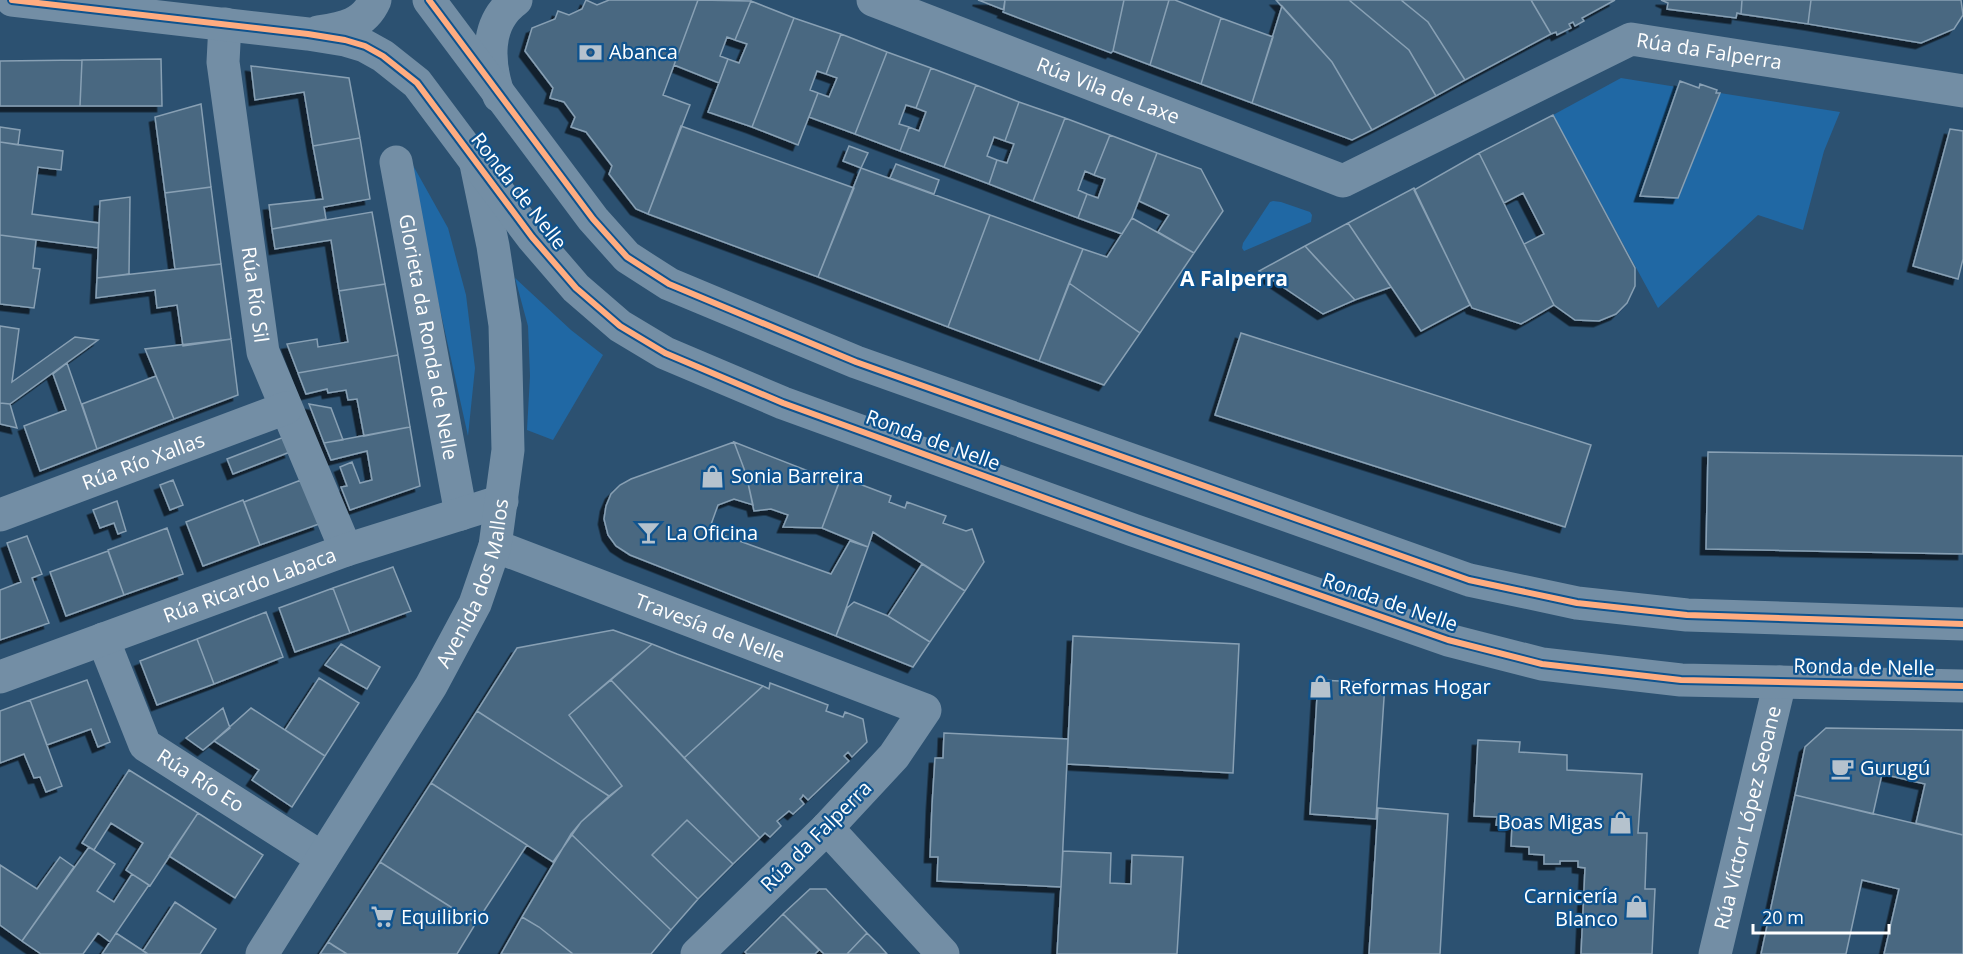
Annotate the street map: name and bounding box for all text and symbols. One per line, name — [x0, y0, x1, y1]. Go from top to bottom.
street label: Rúa da Falperra — [1635, 26, 1784, 75]
place label: Abanca — [609, 38, 678, 65]
bank icon: Abanca — [578, 39, 604, 65]
street label: Rúa Vila de Laxe — [1033, 50, 1184, 130]
street label: Ronda de Nelle — [465, 127, 574, 255]
street label: Glorieta da Ronda de Nelle — [393, 212, 465, 462]
street label: Rúa Río Sil — [236, 245, 276, 344]
district label: A Falperra — [1180, 264, 1288, 292]
street label: Ronda de Nelle — [862, 403, 1004, 476]
street label: Rúa Río Xallas — [78, 426, 208, 496]
place label: Sonia Barreira — [731, 462, 864, 489]
shop icon: Sonia Barreira — [700, 463, 726, 489]
street label: Avenida dos Mallos — [429, 497, 514, 672]
place label: La Oficina — [666, 519, 758, 546]
bar icon: La Oficina — [635, 520, 661, 546]
street label: Rúa Ricardo Labaca — [159, 541, 340, 629]
street label: Ronda de Nelle — [1319, 566, 1461, 637]
street label: Travesía de Nelle — [631, 587, 789, 668]
street label: Ronda de Nelle — [1793, 652, 1935, 681]
place label: Reformas Hogar — [1339, 673, 1491, 700]
shop icon: Reformas Hogar — [1308, 674, 1334, 700]
street label: Rúa Víctor López Seoane — [1707, 703, 1787, 932]
street label: Rúa Río Eo — [152, 742, 250, 818]
place label: Gurugú — [1860, 754, 1930, 781]
cafe icon: Gurugú — [1829, 755, 1855, 781]
street label: Rúa da Falperra — [754, 774, 877, 897]
place label: Boas Migas — [1498, 808, 1603, 835]
shop icon: Boas Migas — [1608, 809, 1634, 835]
place label: Carnicería Blanco — [1524, 882, 1618, 932]
shop icon: Carnicería Blanco — [1623, 894, 1649, 920]
scale bar — [1753, 897, 1890, 935]
place label: Equilibrio — [401, 903, 489, 930]
supermarket icon: Equilibrio — [370, 904, 396, 930]
text: 20 m — [1762, 905, 1804, 929]

